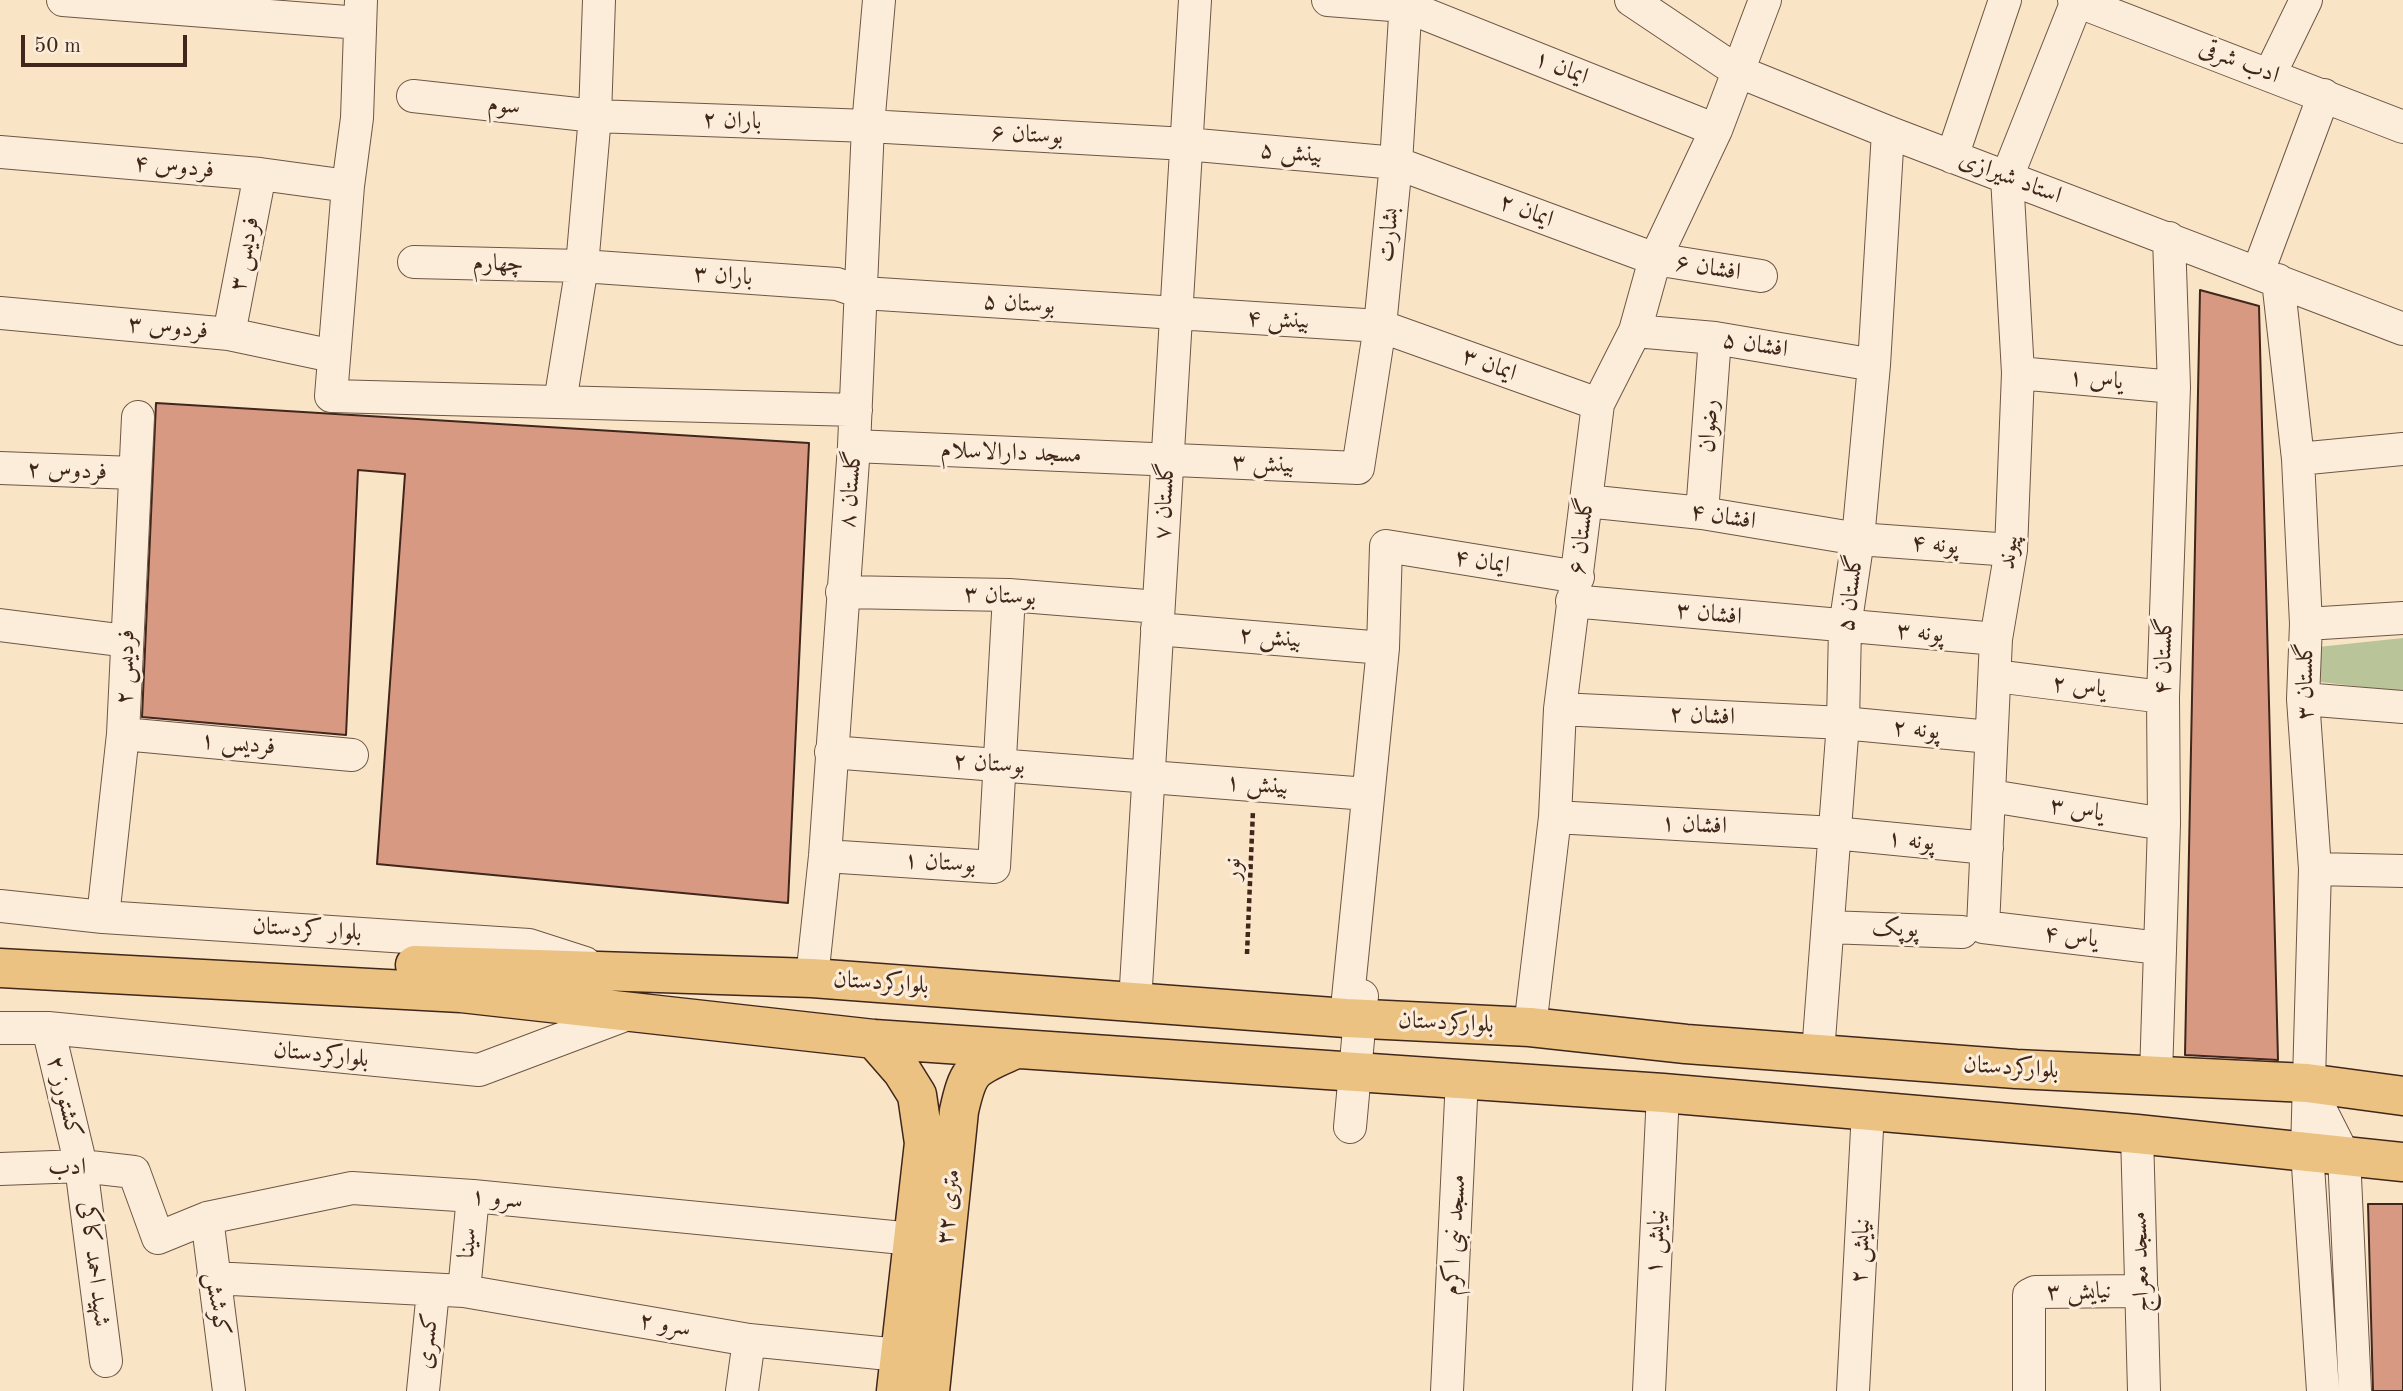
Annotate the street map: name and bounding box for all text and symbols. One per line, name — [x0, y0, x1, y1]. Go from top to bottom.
scale bar — [24, 21, 191, 65]
street label: ادب شرقی — [2195, 34, 2283, 90]
text: 50 m — [34, 36, 81, 57]
street label: ایمان ۱ — [1530, 44, 1592, 92]
street label: سوم — [486, 90, 522, 122]
street label: باران ۲ — [702, 106, 762, 136]
street label: بوستان ۶ — [990, 119, 1064, 151]
street label: بینش ۵ — [1259, 136, 1323, 170]
street label: استاد شیرازی — [1955, 145, 2065, 211]
street label: فردوس ۴ — [133, 149, 215, 185]
street label: ایمان ۲ — [1495, 188, 1557, 234]
street label: بشارت — [1372, 206, 1406, 264]
street label: فردیس ۳ — [224, 214, 266, 294]
street label: چهارم — [472, 249, 524, 279]
street label: افشان ۶ — [1673, 249, 1743, 287]
street label: باران ۳ — [692, 260, 754, 292]
street label: بوستان ۵ — [982, 287, 1056, 321]
street label: بینش ۴ — [1246, 304, 1310, 336]
street label: فردوس ۳ — [127, 310, 209, 346]
street label: افشان ۵ — [1720, 326, 1790, 364]
street label: ایمان ۳ — [1458, 342, 1520, 388]
street label: یاس ۱ — [2068, 363, 2124, 397]
street label: رضوان — [1693, 398, 1725, 454]
street label: مسجد دارالاسلام — [940, 436, 1082, 470]
street label: بینش ۳ — [1231, 448, 1295, 480]
street label: گلستان ۸ — [833, 449, 869, 529]
street label: فردوس ۲ — [26, 455, 108, 487]
street label: گلستان ۷ — [1149, 461, 1181, 541]
street label: گلستان ۶ — [1563, 495, 1601, 577]
street label: افشان ۴ — [1688, 498, 1758, 536]
street label: پونه ۴ — [1910, 529, 1960, 561]
street label: پیوند — [1993, 533, 2025, 571]
street label: ایمان ۴ — [1452, 543, 1512, 581]
street label: گلستان ۵ — [1832, 552, 1870, 634]
street label: بوستان ۳ — [963, 580, 1037, 612]
street label: افشان ۳ — [1675, 596, 1743, 632]
street label: گلستان ۴ — [2148, 616, 2180, 696]
street label: پونه ۳ — [1895, 617, 1945, 649]
street label: بینش ۲ — [1238, 621, 1302, 655]
street label: فردیس ۲ — [110, 629, 142, 705]
street label: گلستان ۳ — [2292, 642, 2320, 720]
street label: یاس ۲ — [2050, 669, 2108, 705]
street label: افشان ۲ — [1668, 700, 1736, 732]
street label: پونه ۲ — [1891, 714, 1941, 746]
street label: فردیس ۱ — [199, 726, 277, 762]
street label: بوستان ۲ — [952, 747, 1026, 781]
street label: بینش ۱ — [1225, 768, 1289, 802]
street label: یاس ۳ — [2048, 792, 2106, 828]
street label: افشان ۱ — [1660, 809, 1728, 841]
street label: پونه ۱ — [1886, 824, 1936, 858]
street label: بوستان ۱ — [903, 846, 977, 880]
street label: نور — [1218, 857, 1248, 881]
street label: بلوار کردستان — [251, 912, 363, 948]
street label: پوپک — [1871, 914, 1919, 944]
street label: یاس ۴ — [2042, 919, 2100, 955]
street label: بلوارکردستان — [832, 965, 930, 1001]
street label: بلوارکردستان — [1397, 1006, 1495, 1040]
street label: بلوارکردستان — [272, 1036, 370, 1074]
street label: بلوارکردستان — [1962, 1050, 2060, 1086]
street label: کشتورز ۲ — [40, 1053, 88, 1141]
street label: ادب — [48, 1154, 86, 1182]
street label: ۳۲ متری — [931, 1168, 967, 1246]
street label: مسجد نبی اکرم — [1437, 1174, 1473, 1296]
street label: سرو ۱ — [470, 1182, 524, 1216]
street label: شهید احمد کاکی — [72, 1200, 116, 1328]
street label: نیایش ۱ — [1640, 1209, 1672, 1275]
street label: مسجد معراج — [2125, 1211, 2157, 1313]
street label: نیایش ۲ — [1845, 1218, 1877, 1284]
street label: سینا — [452, 1226, 484, 1260]
street label: کوشش — [198, 1270, 236, 1338]
street label: نیایش ۳ — [2046, 1277, 2112, 1307]
street label: سرو ۲ — [637, 1306, 693, 1344]
street label: کسری — [411, 1311, 445, 1371]

